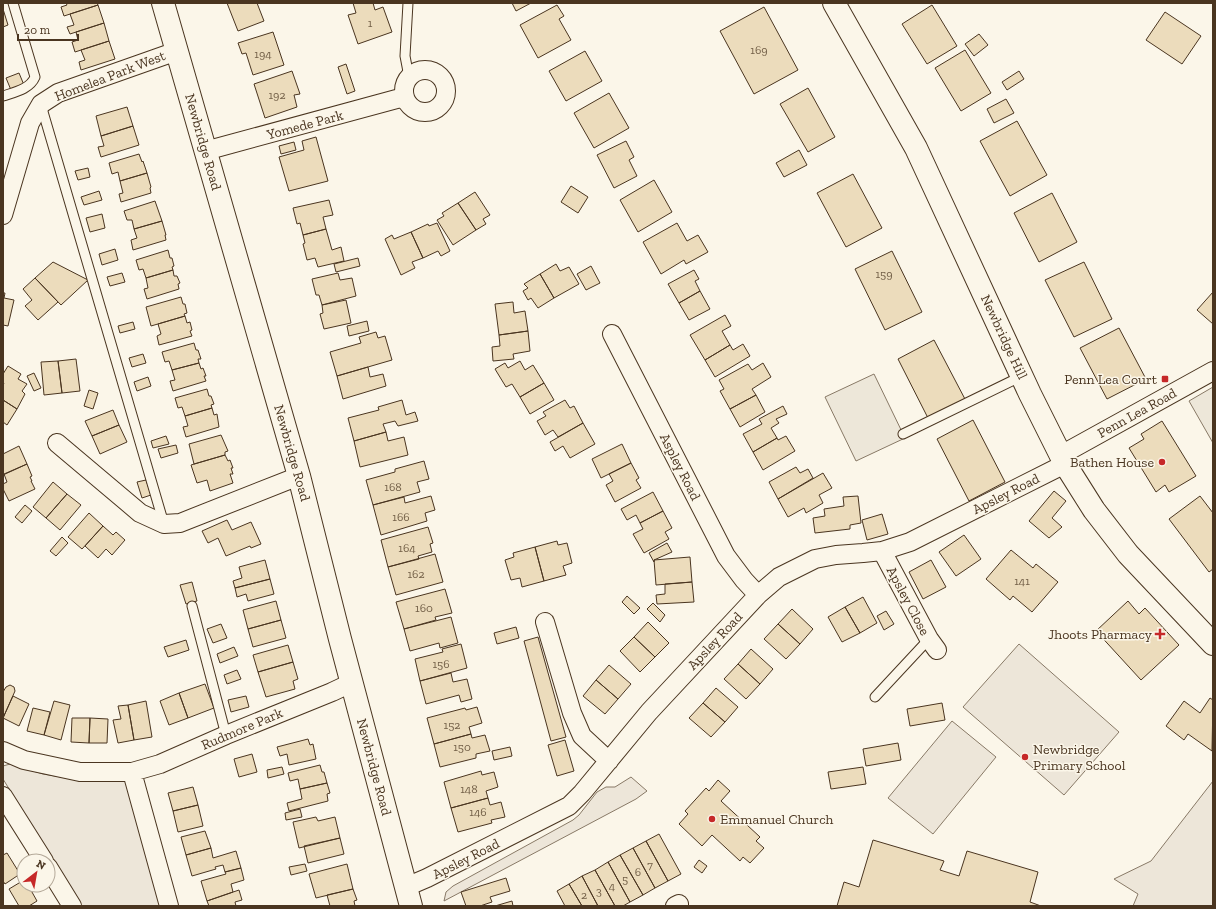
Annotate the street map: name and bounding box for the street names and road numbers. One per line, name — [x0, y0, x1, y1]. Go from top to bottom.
street label: Homelea Park West — [52, 47, 168, 105]
street label: Newbridge Road — [181, 92, 225, 193]
street label: Yomede Park — [264, 106, 346, 144]
street label: Newbridge Hill — [977, 292, 1031, 382]
street label: Penn Lea Road — [1094, 384, 1180, 442]
street label: Newbridge Road — [270, 403, 314, 504]
street label: Aspley Road — [656, 431, 704, 504]
street label: Apsley Road — [970, 470, 1043, 518]
street label: Apsley Close — [883, 564, 933, 639]
street label: Apsley Road — [684, 608, 746, 673]
street label: Rudmore Park — [199, 704, 286, 754]
street label: Newbridge Road — [353, 717, 395, 818]
street label: Apsley Road — [430, 835, 503, 883]

